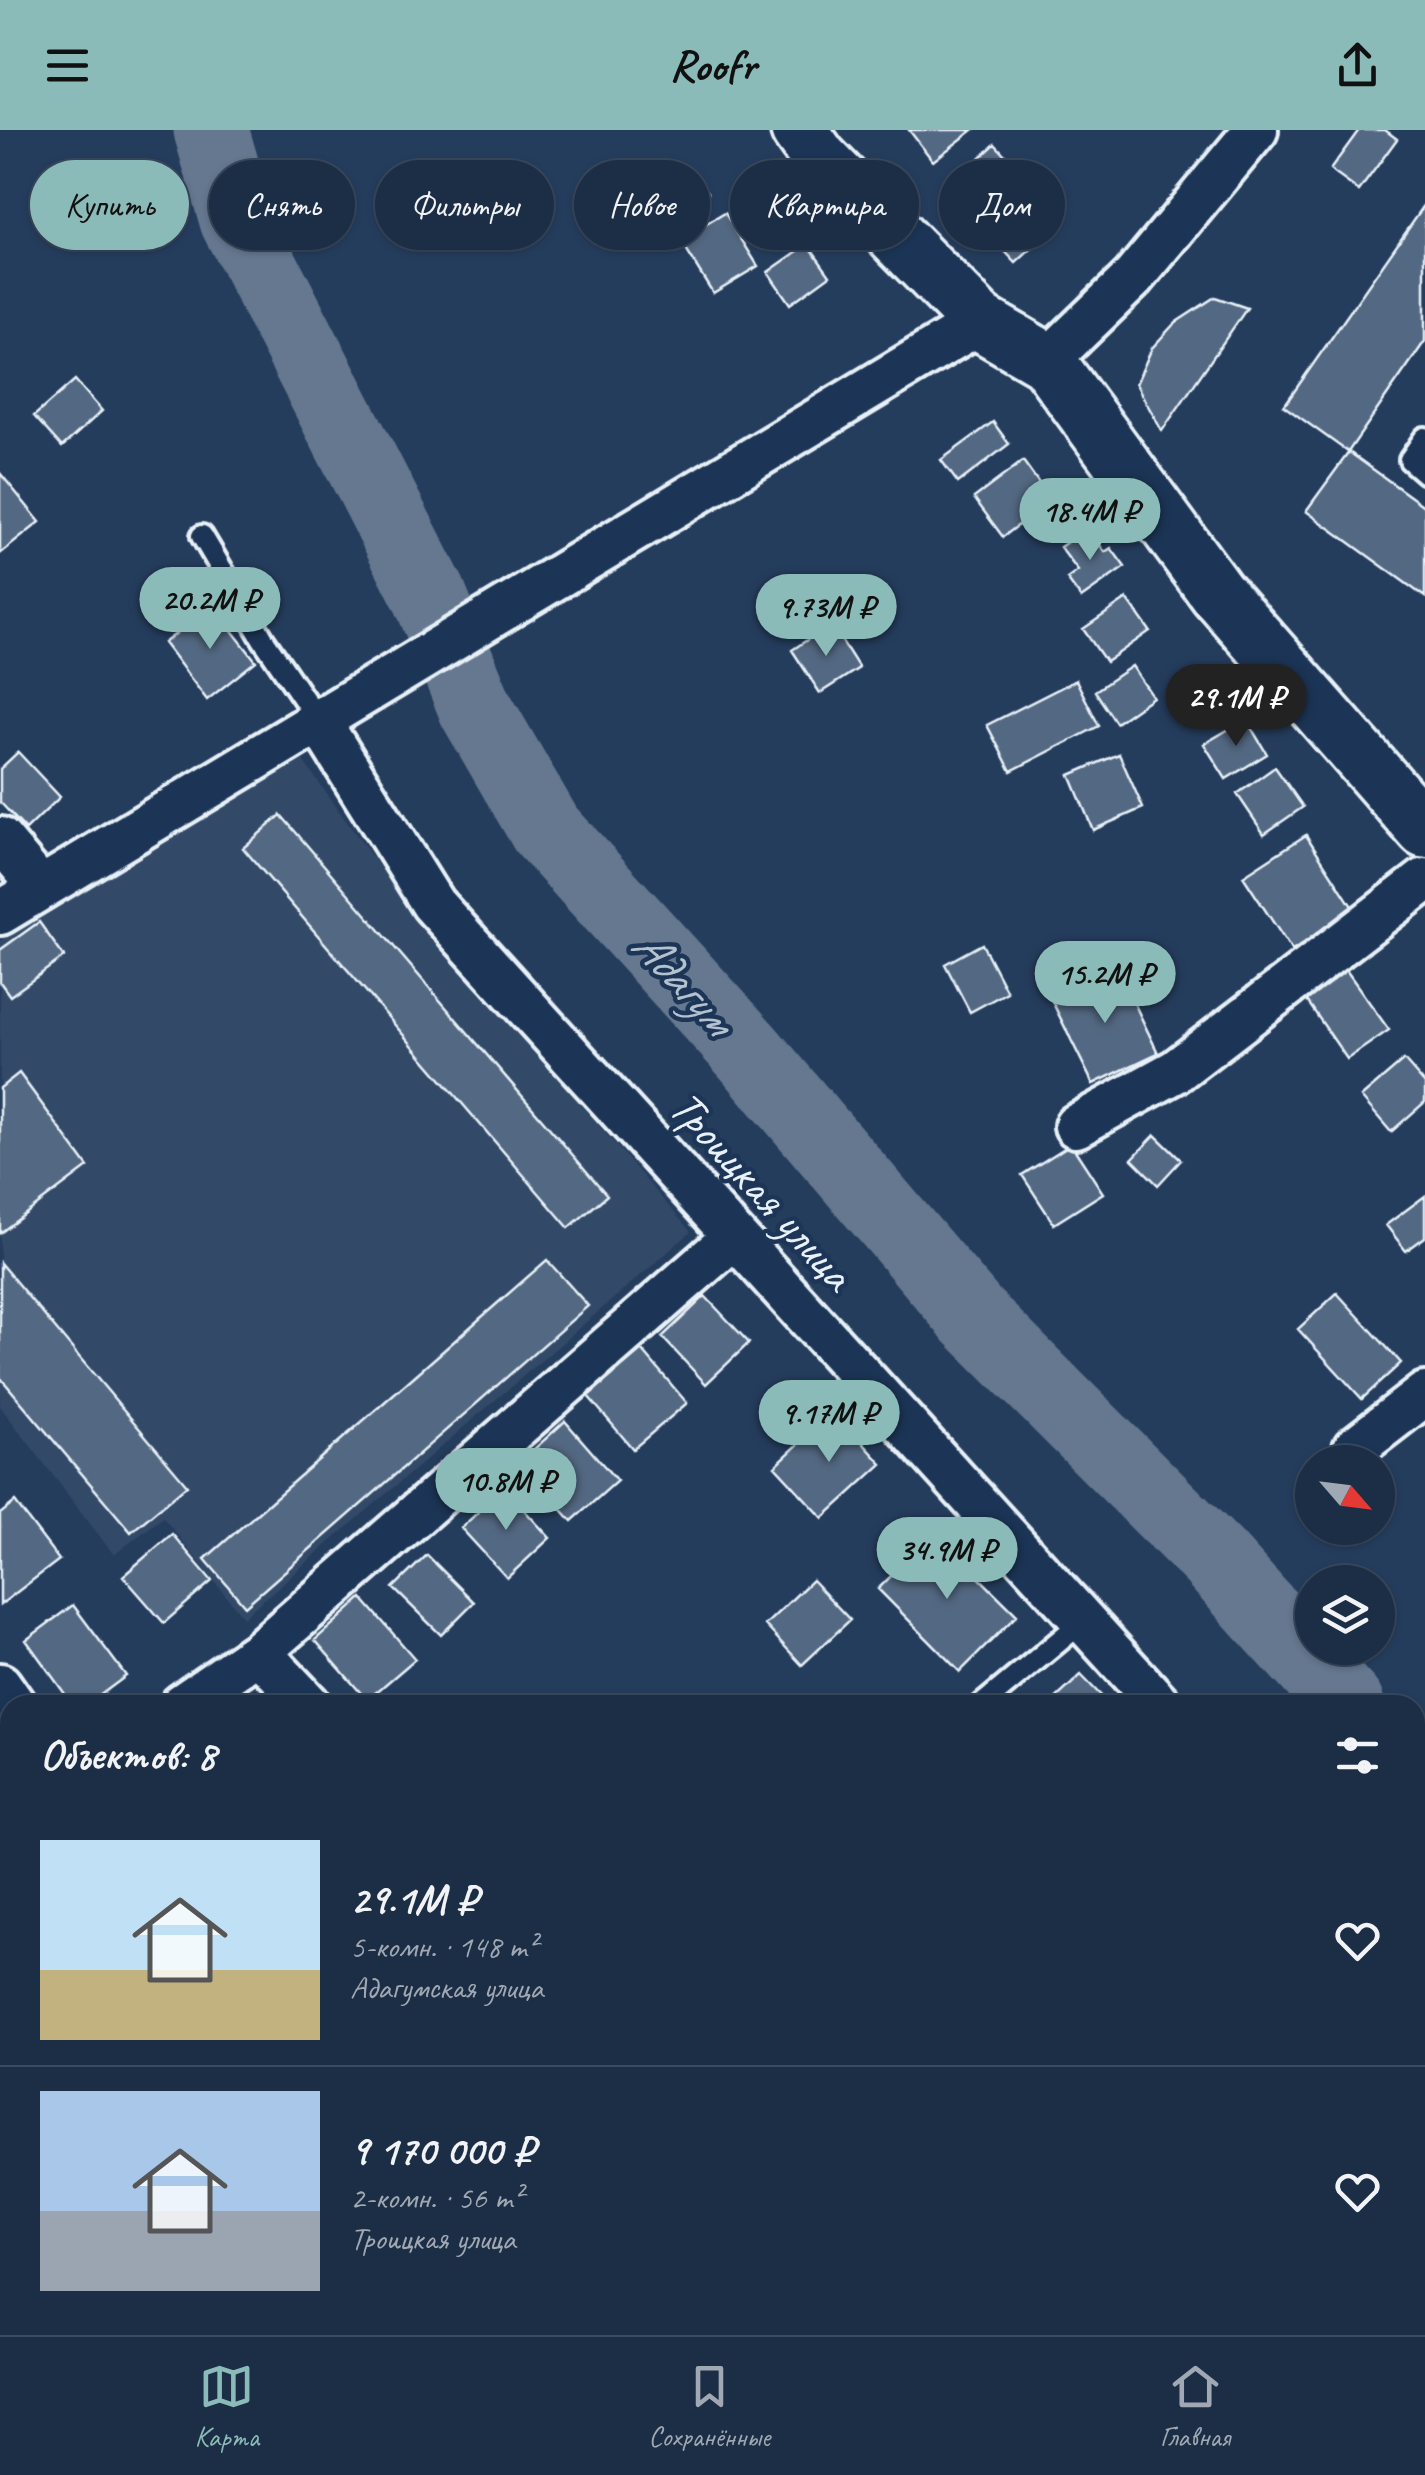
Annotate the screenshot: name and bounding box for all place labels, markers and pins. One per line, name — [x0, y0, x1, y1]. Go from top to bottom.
pin: 18.4M ₽ — [998, 478, 1182, 563]
pin: 20.2M ₽ — [118, 567, 302, 652]
pin: 9.73M ₽ — [734, 574, 918, 659]
pin: 29.1M ₽ — [1144, 664, 1328, 749]
pin: 15.2M ₽ — [1013, 941, 1197, 1026]
pin: 9.17M ₽ — [737, 1380, 921, 1465]
pin: 10.8M ₽ — [414, 1448, 598, 1533]
pin: 34.9M ₽ — [855, 1517, 1039, 1602]

